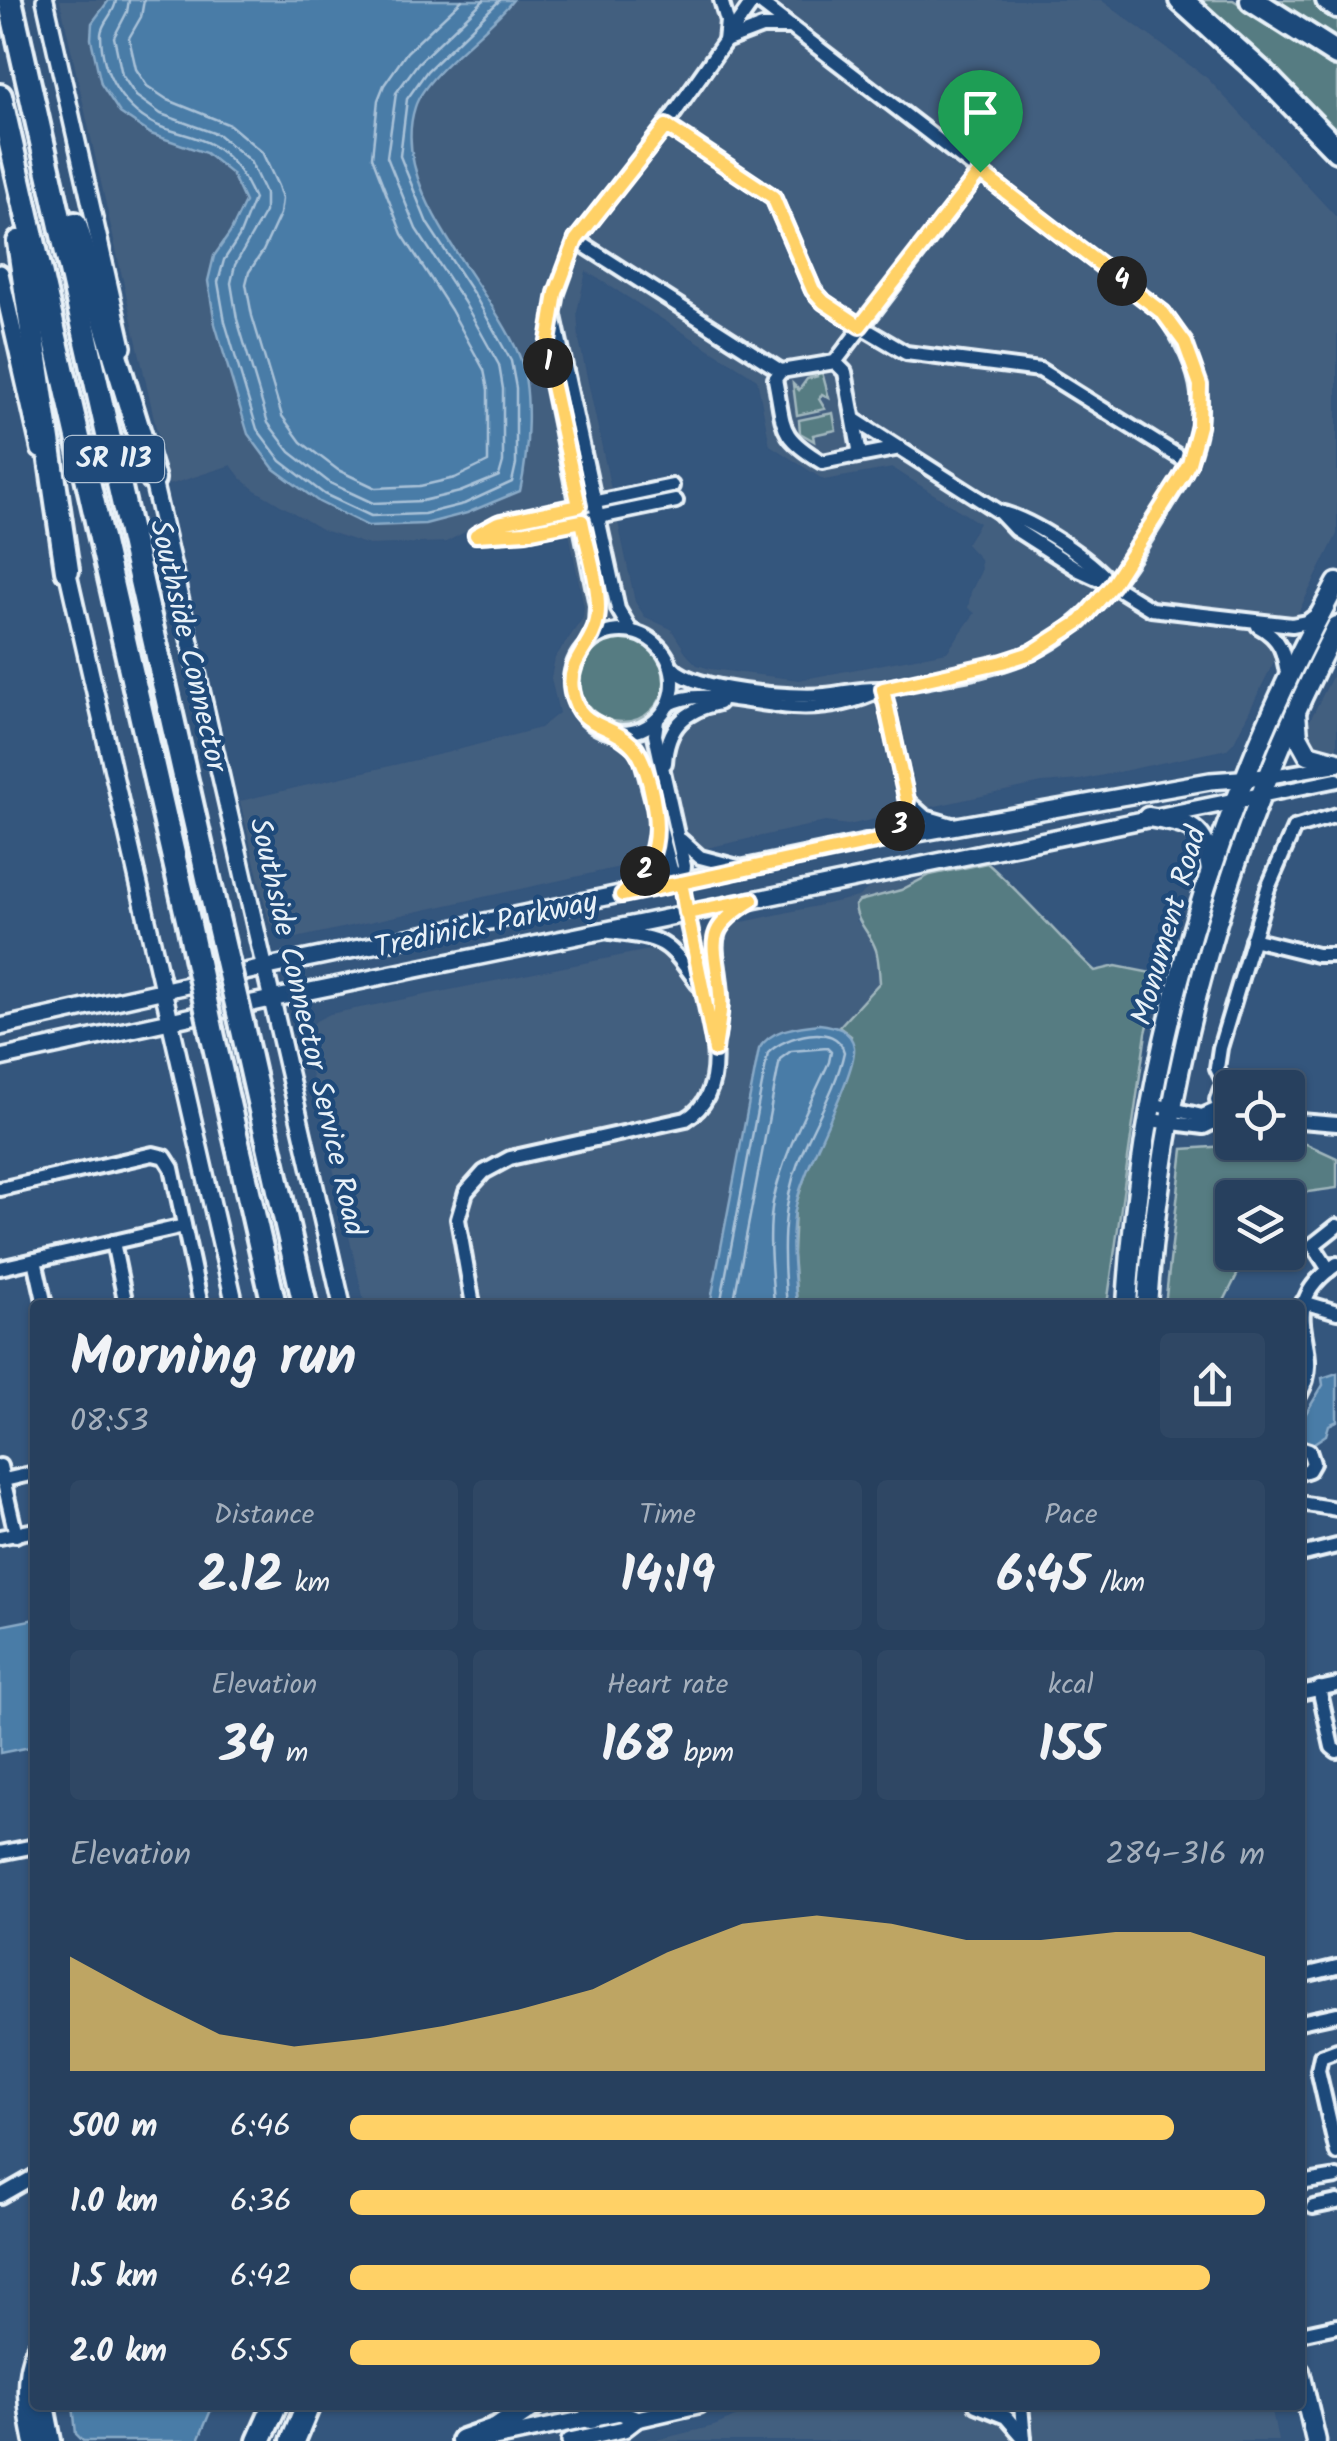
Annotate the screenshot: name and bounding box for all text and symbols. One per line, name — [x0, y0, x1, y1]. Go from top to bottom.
pin — [938, 70, 1023, 173]
icon: arrive — [953, 85, 1008, 140]
pin: 4 — [1097, 256, 1147, 306]
text: 4 — [1114, 258, 1130, 303]
pin: 1 — [523, 338, 573, 388]
text: 1 — [544, 340, 552, 385]
road number: SR 113 — [64, 436, 164, 482]
street label: Southside Connector — [135, 515, 240, 779]
pin: 3 — [875, 801, 925, 851]
text: 3 — [892, 803, 908, 848]
street label: Southside Connector Service Road — [234, 813, 378, 1242]
street label: Monument Road — [1119, 820, 1222, 1031]
pin: 2 — [620, 846, 670, 896]
text: 2 — [637, 848, 653, 893]
street label: Tredinick Parkway — [370, 879, 603, 973]
map controls — [1215, 1070, 1305, 1270]
button: locate — [1215, 1070, 1305, 1160]
button: layers — [1215, 1180, 1305, 1270]
text: Morning run — [70, 1316, 357, 1403]
button: share — [1160, 1333, 1265, 1438]
text: 08:53 — [70, 1397, 149, 1448]
text: Distance — [214, 1493, 314, 1538]
text: Time — [639, 1493, 696, 1538]
text: Pace — [1044, 1493, 1098, 1538]
text: 2.12 — [198, 1538, 283, 1618]
text: 14:19 — [620, 1538, 715, 1618]
text: 6:45 — [997, 1538, 1089, 1618]
text: km — [283, 1561, 330, 1606]
text: /km — [1089, 1561, 1145, 1606]
text: Elevation — [211, 1663, 317, 1708]
text: Heart rate — [607, 1663, 728, 1708]
text: kcal — [1048, 1663, 1094, 1708]
text: 34 — [220, 1708, 275, 1788]
text: 168 — [601, 1708, 673, 1788]
text: 155 — [1038, 1708, 1104, 1788]
text: m — [275, 1731, 308, 1776]
text: bpm — [673, 1731, 734, 1776]
text: Elevation — [70, 1830, 191, 1881]
text: 284–316 m — [1106, 1830, 1265, 1881]
text: 500 m — [70, 2102, 158, 2153]
text: 6:46 — [230, 2102, 291, 2153]
text: 1.0 km — [70, 2177, 158, 2228]
text: 6:36 — [230, 2177, 292, 2228]
text: 1.5 km — [70, 2252, 158, 2303]
text: 6:42 — [230, 2252, 292, 2303]
text: 2.0 km — [70, 2327, 167, 2378]
text: 6:55 — [230, 2327, 290, 2378]

